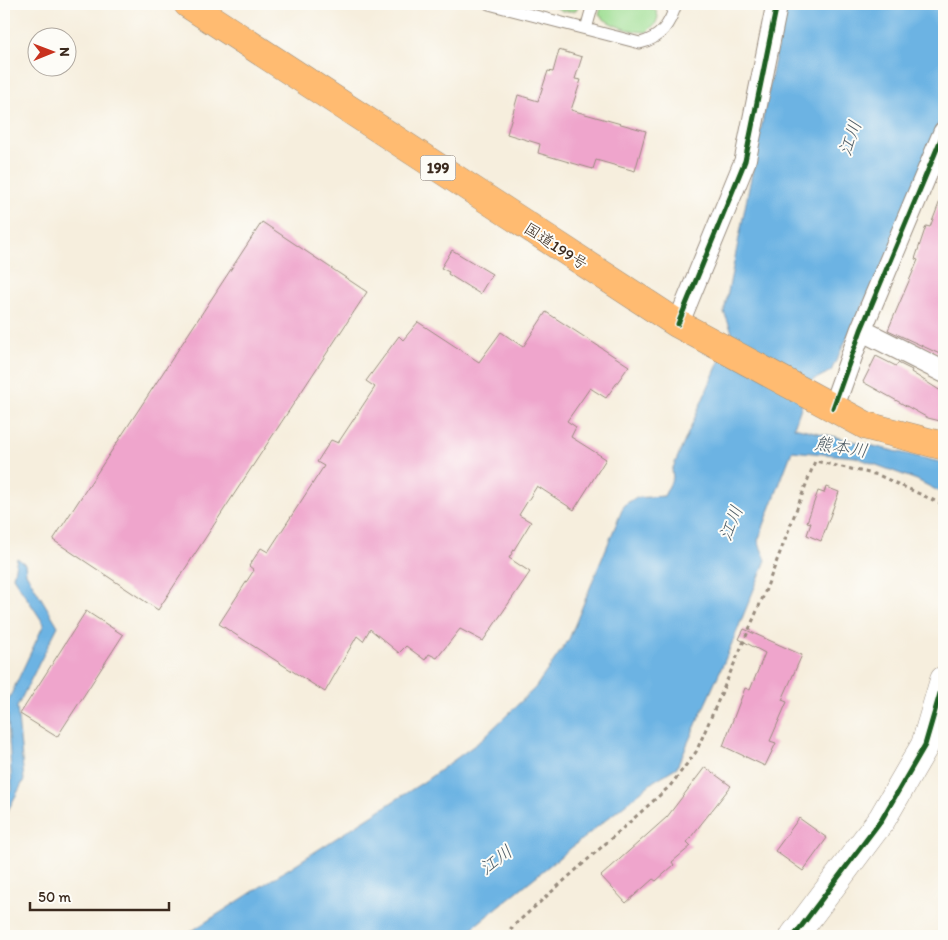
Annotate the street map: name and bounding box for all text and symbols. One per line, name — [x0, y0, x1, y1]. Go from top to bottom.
north arrow — [28, 28, 78, 78]
text: N — [56, 47, 73, 57]
water label: 江川 — [834, 117, 866, 159]
road number: 199 — [420, 156, 456, 180]
street label: 国道199号 — [521, 218, 591, 274]
water label: 熊本川 — [813, 432, 869, 462]
water label: 江川 — [714, 502, 748, 544]
water label: 江川 — [475, 840, 517, 880]
scale bar — [30, 880, 169, 912]
text: 50 m — [38, 888, 71, 906]

